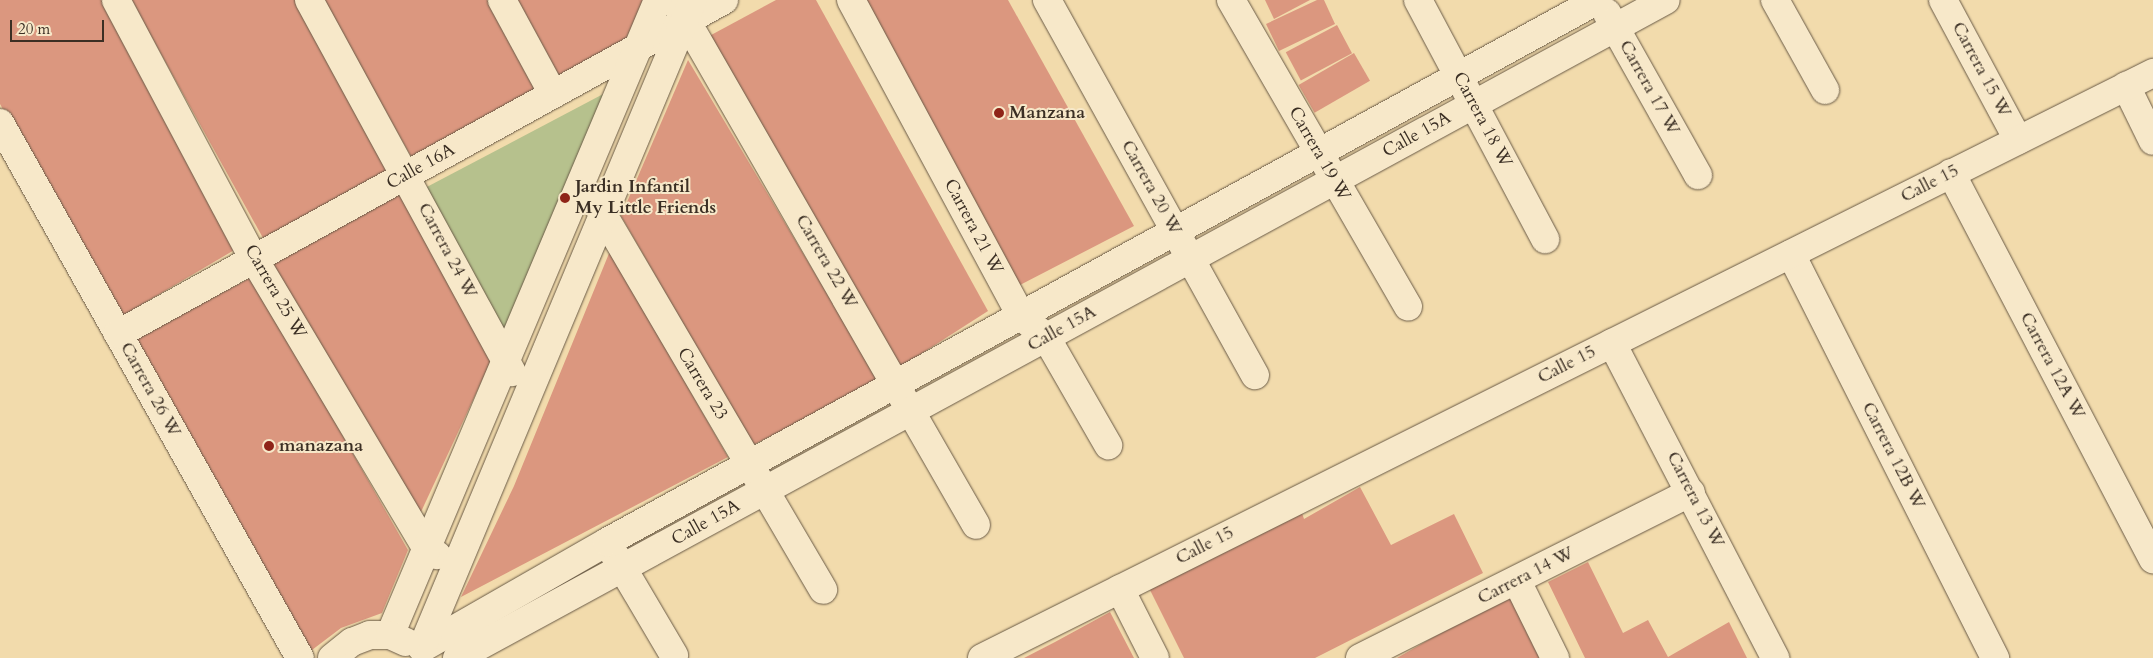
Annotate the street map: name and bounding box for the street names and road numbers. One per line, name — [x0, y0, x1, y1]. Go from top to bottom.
street label: Carrera 15 W — [1947, 18, 2015, 122]
street label: Carrera 17 W — [1614, 37, 1684, 139]
street label: Carrera 18 W — [1448, 68, 1516, 172]
street label: Carrera 19 W — [1283, 103, 1355, 205]
street label: Calle 15A — [1379, 107, 1455, 163]
street label: Carrera 20 W — [1116, 137, 1186, 239]
street label: Calle 16A — [383, 139, 459, 195]
street label: Calle 15 — [1897, 160, 1963, 208]
street label: Carrera 21 W — [939, 175, 1007, 279]
street label: Carrera 24 W — [413, 199, 481, 303]
street label: Carrera 22 W — [790, 211, 862, 313]
street label: Carrera 25 W — [239, 241, 311, 343]
street label: Calle 15A — [1024, 301, 1100, 357]
street label: Carrera 12A W — [2015, 309, 2089, 423]
street label: Carrera 26 W — [115, 339, 185, 441]
street label: Calle 15 — [1534, 341, 1600, 389]
street label: Carrera 23 — [672, 344, 732, 424]
street label: Carrera 12B W — [1857, 399, 1929, 513]
street label: Carrera 13 W — [1662, 448, 1728, 552]
street label: Calle 15A — [668, 495, 744, 551]
street label: Calle 15 — [1172, 522, 1238, 570]
street label: Carrera 14 W — [1474, 543, 1578, 609]

